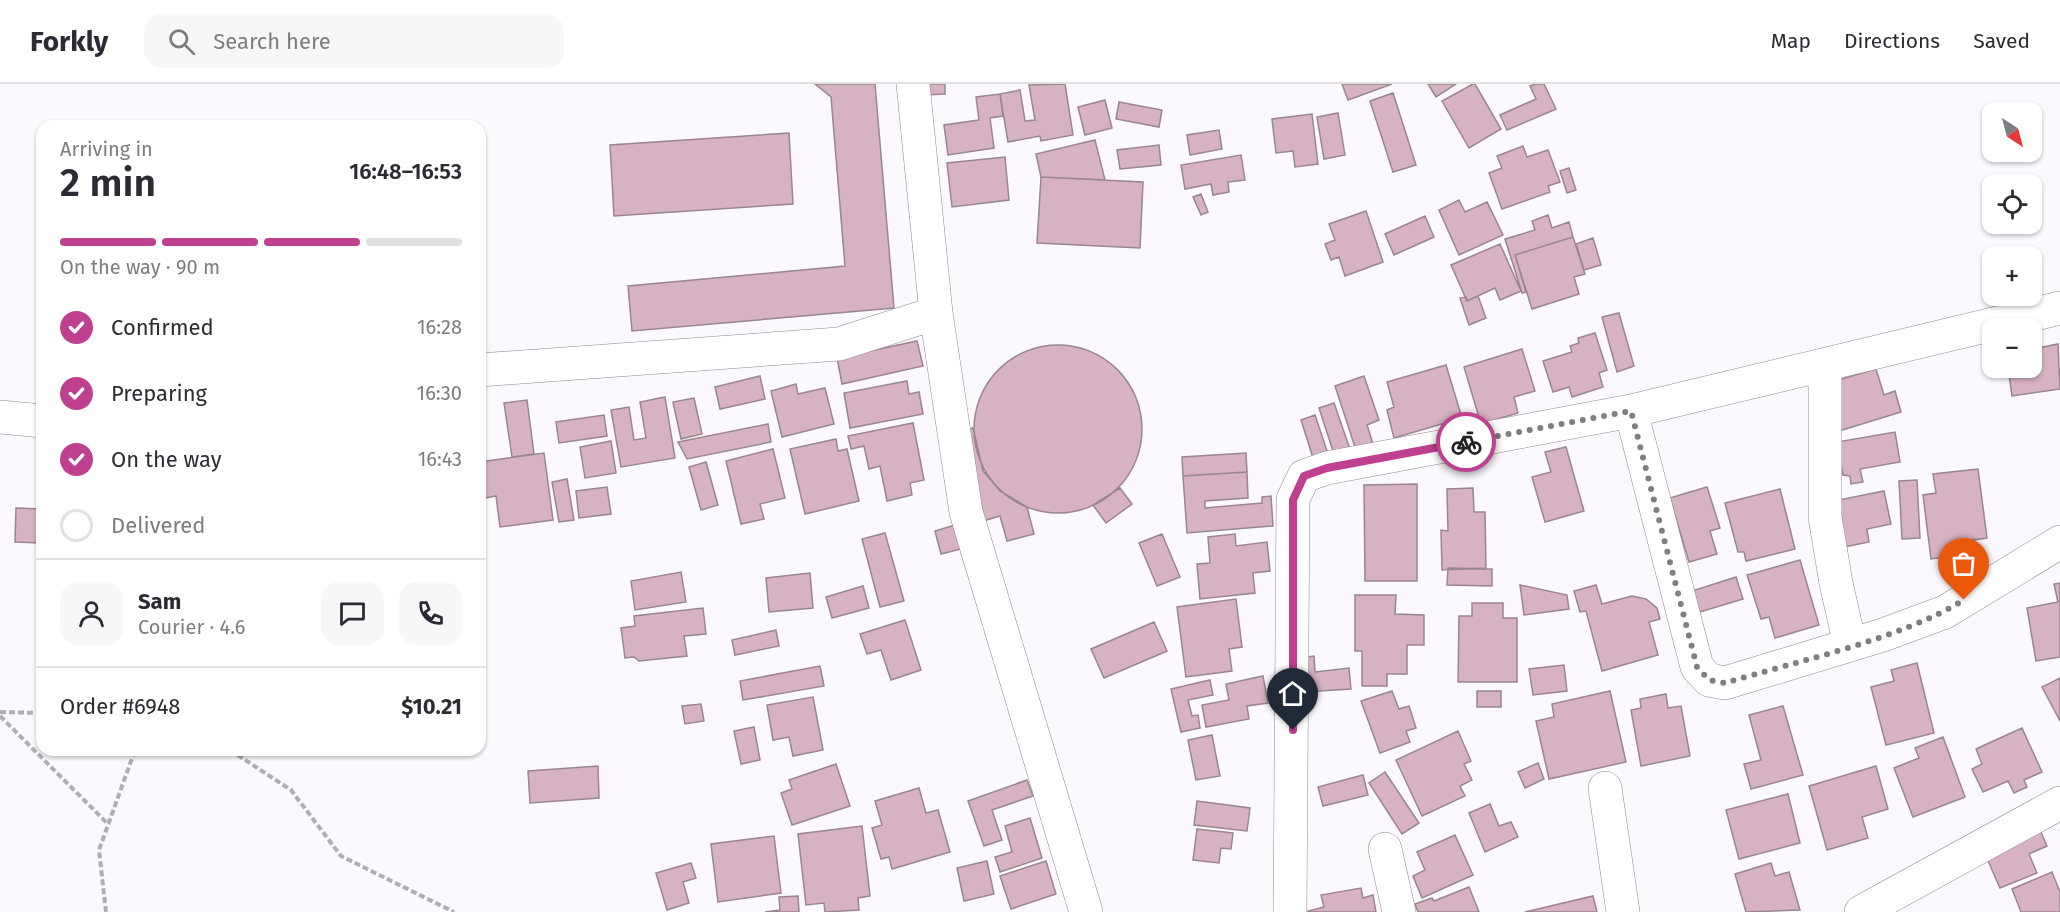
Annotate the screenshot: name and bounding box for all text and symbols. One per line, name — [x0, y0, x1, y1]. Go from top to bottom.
search box — [144, 14, 564, 68]
text: Forkly — [30, 25, 108, 58]
icon: search — [165, 25, 198, 58]
text: Search here — [213, 28, 331, 55]
text: Map — [1771, 28, 1811, 54]
text: Directions — [1844, 28, 1940, 54]
text: Saved — [1973, 28, 2030, 54]
north arrow — [1982, 102, 2042, 162]
map controls — [1982, 102, 2042, 378]
text: Arriving in — [60, 137, 153, 161]
text: 16:48–16:53 — [349, 158, 462, 185]
text: 2 min — [60, 160, 156, 206]
button: locate — [1982, 174, 2042, 234]
button: + — [1982, 246, 2042, 306]
text: On the way · 90 m — [60, 255, 220, 279]
icon: check — [60, 311, 93, 344]
text: Confirmed — [111, 314, 214, 341]
text: 16:28 — [417, 315, 462, 339]
button: − — [1982, 318, 2042, 378]
icon: check — [60, 377, 93, 410]
text: Preparing — [111, 380, 207, 407]
text: 16:30 — [417, 381, 462, 405]
courier — [1436, 412, 1496, 472]
icon: bike — [1450, 426, 1483, 459]
icon: check — [60, 443, 93, 476]
text: On the way — [111, 446, 222, 473]
text: 16:43 — [418, 447, 462, 471]
text: Delivered — [111, 512, 206, 539]
pin — [1938, 538, 1989, 600]
icon: bag — [1947, 547, 1980, 580]
button: person — [60, 582, 123, 645]
button: chat — [321, 582, 384, 645]
button: phone — [399, 582, 462, 645]
text: Sam — [138, 588, 181, 615]
text: Courier · 4.6 — [138, 615, 245, 639]
pin — [1267, 668, 1318, 730]
icon: home — [1276, 677, 1309, 710]
text: Order #6948 — [60, 693, 180, 720]
text: $10.21 — [401, 693, 462, 720]

